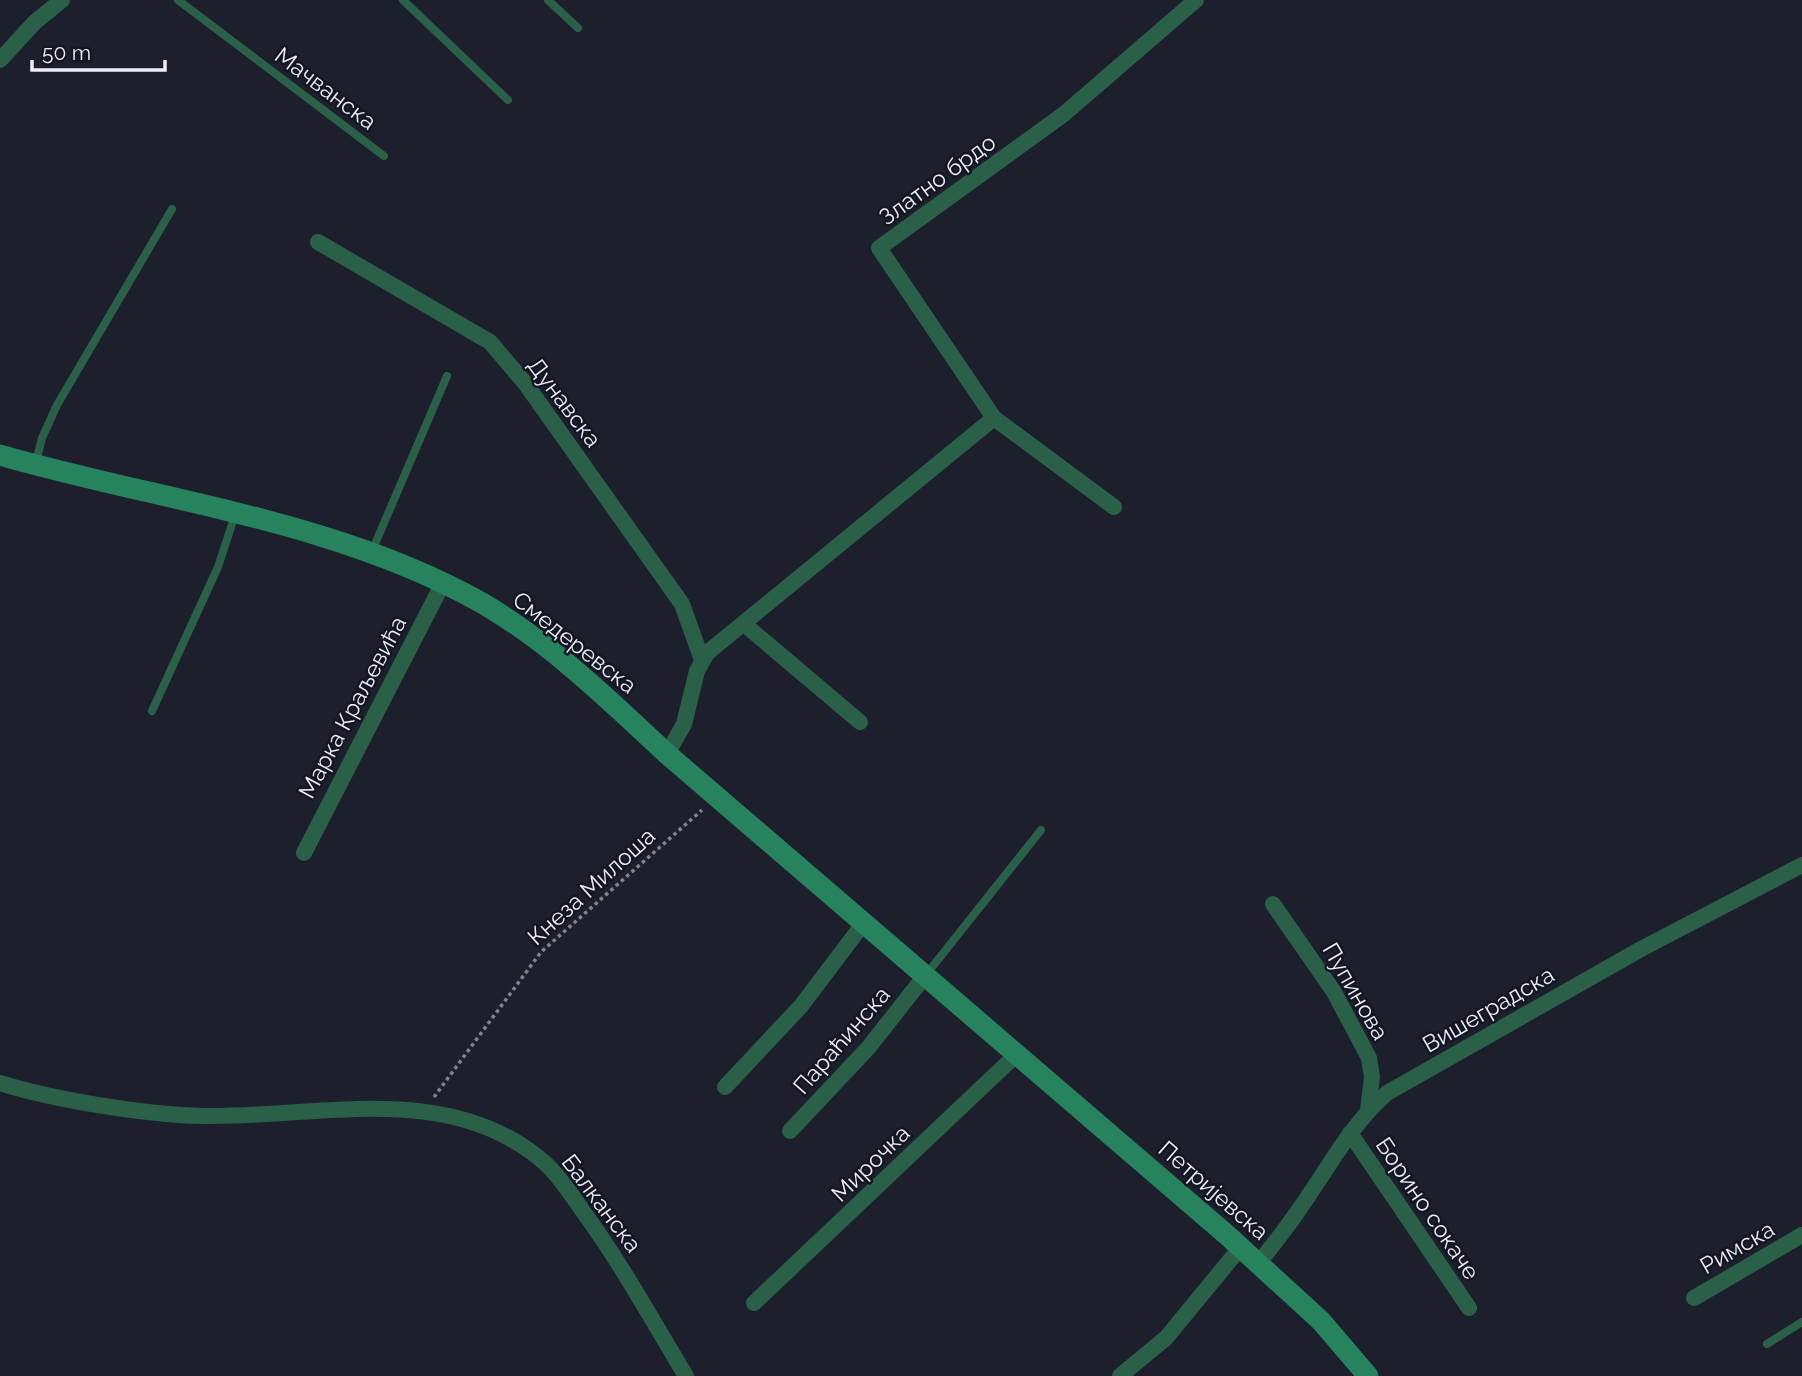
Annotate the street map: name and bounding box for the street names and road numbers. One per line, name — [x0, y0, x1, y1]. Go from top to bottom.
street label: Мачванска — [270, 41, 382, 135]
street label: Златно брдо — [874, 128, 1000, 230]
street label: Дунавска — [523, 352, 607, 452]
street label: Смедеревска — [508, 585, 642, 699]
street label: Марка Краљевића — [293, 611, 411, 803]
street label: Кнеза Милоша — [522, 822, 660, 950]
street label: Пупинова — [1317, 938, 1395, 1044]
street label: Вишеградска — [1417, 960, 1559, 1058]
street label: Параћинска — [787, 981, 895, 1099]
street label: Мирочка — [825, 1119, 915, 1207]
street label: Борино сокаче — [1371, 1132, 1485, 1284]
street label: Петријевска — [1154, 1135, 1274, 1245]
street label: Балканска — [556, 1149, 648, 1257]
street label: Римска — [1695, 1215, 1779, 1279]

